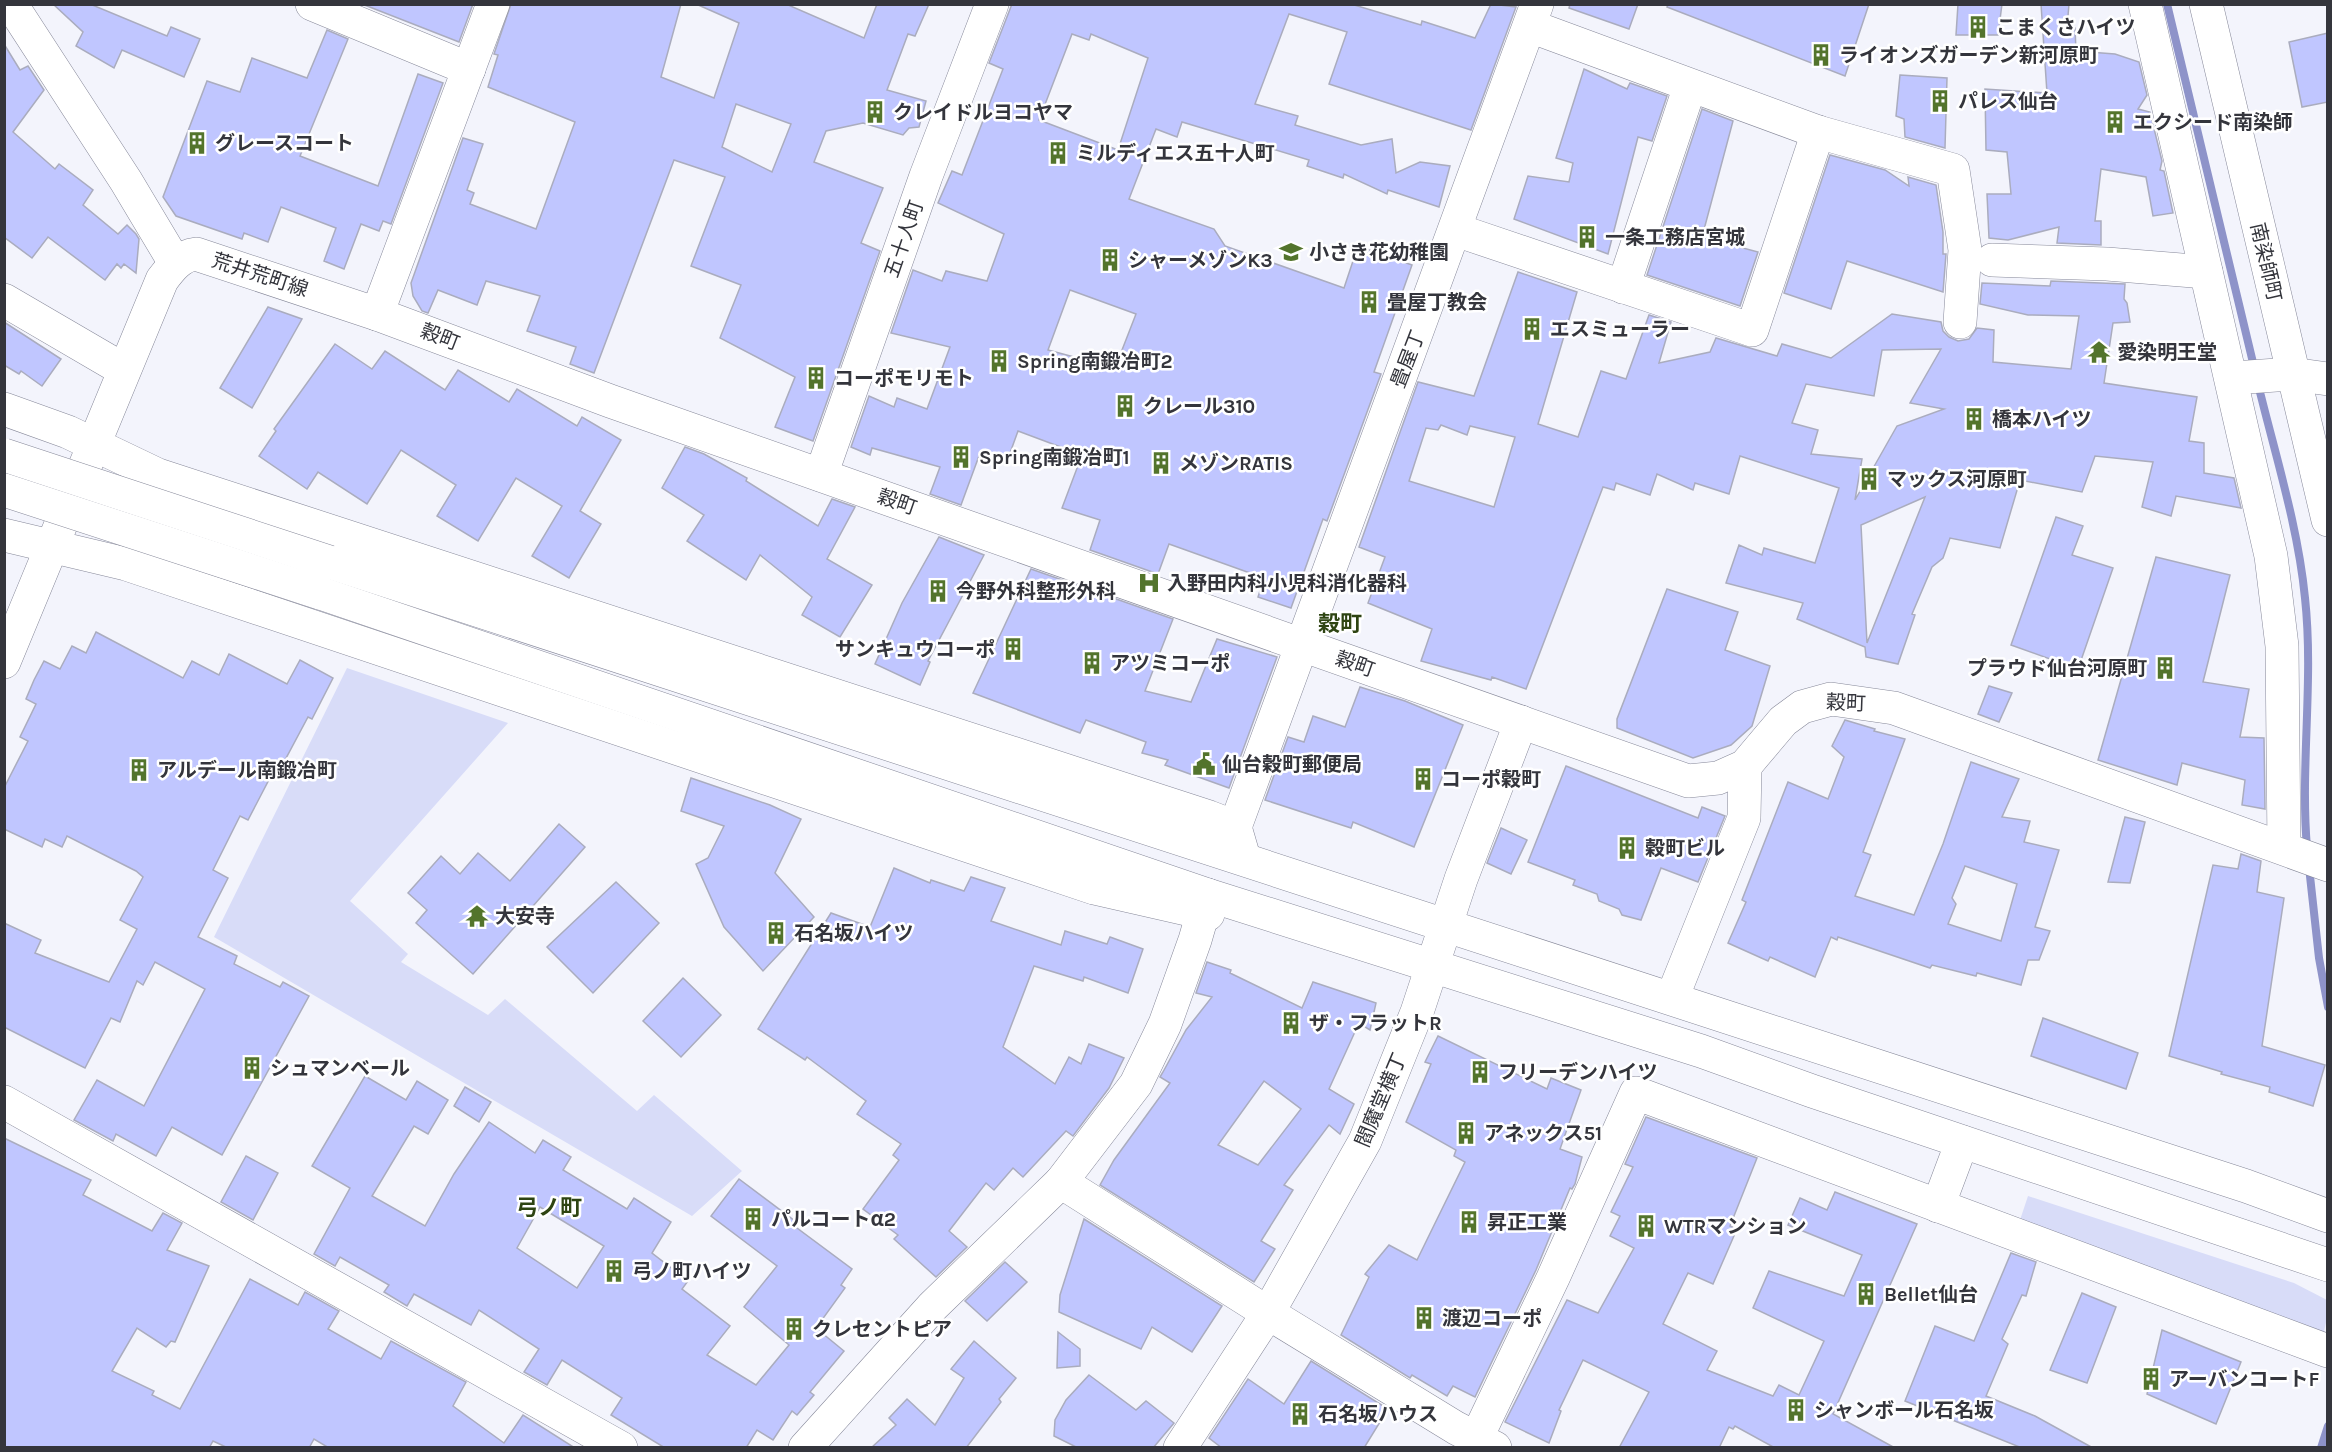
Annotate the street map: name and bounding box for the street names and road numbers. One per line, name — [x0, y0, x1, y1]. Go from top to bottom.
street label: 五十人町 — [880, 197, 928, 281]
street label: 南染師町 — [2246, 220, 2286, 304]
street label: 荒井荒町線 — [209, 249, 311, 301]
street label: 穀町 — [417, 319, 463, 355]
street label: 畳屋丁 — [1387, 327, 1429, 391]
street label: 穀町 — [874, 485, 920, 519]
street label: 穀町 — [1332, 647, 1378, 681]
street label: 穀町 — [1826, 691, 1866, 715]
street label: 閻魔堂横丁 — [1351, 1049, 1411, 1151]

